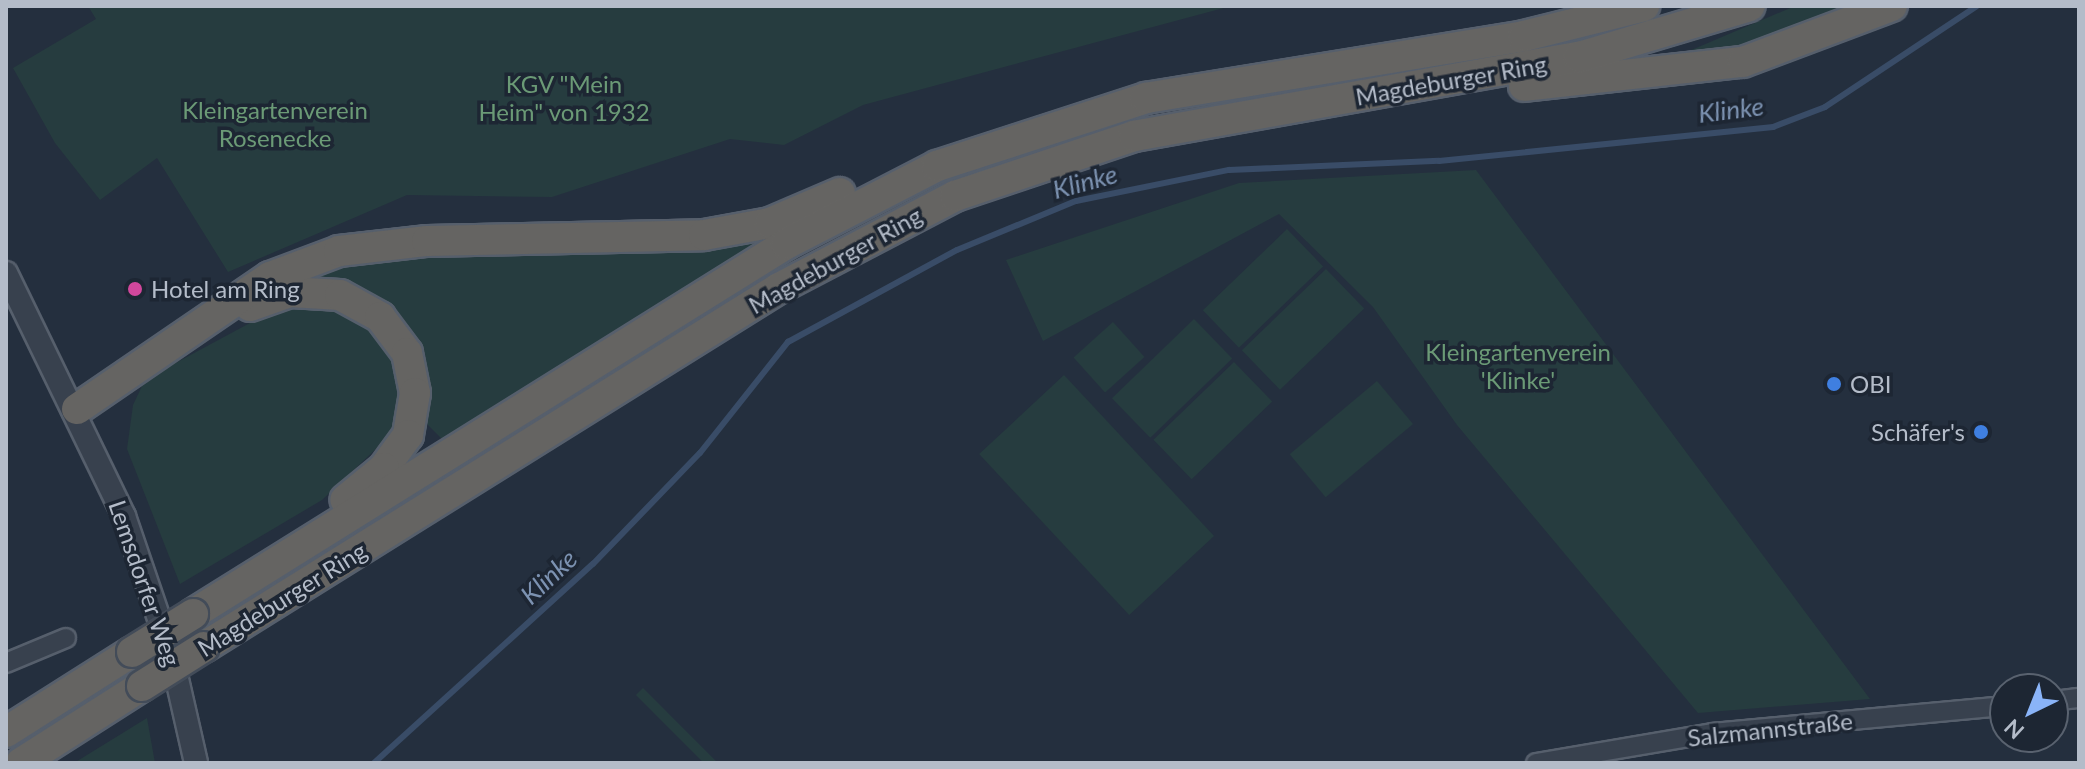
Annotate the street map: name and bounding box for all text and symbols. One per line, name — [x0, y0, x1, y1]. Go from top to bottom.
street label: Magdeburger Ring — [1353, 49, 1549, 111]
park label: KGV "Mein Heim" von 1932 — [478, 70, 650, 126]
water label: Klinke — [1696, 91, 1766, 129]
park label: Kleingartenverein Rosenecke — [182, 96, 368, 152]
water label: Klinke — [1049, 158, 1121, 206]
street label: Magdeburger Ring — [743, 200, 927, 320]
place label: Hotel am Ring — [151, 275, 300, 303]
marker: Hotel am Ring — [126, 280, 144, 298]
park label: Kleingartenverein 'Klinke' — [1425, 338, 1611, 394]
place label: OBI — [1850, 370, 1891, 398]
marker: OBI — [1825, 375, 1843, 393]
place label: Schäfer's — [1871, 418, 1965, 446]
marker: Schäfer's — [1972, 423, 1990, 441]
street label: Lemsdorfer Weg — [103, 496, 187, 670]
street label: Magdeburger Ring — [192, 535, 372, 663]
water label: Klinke — [514, 543, 584, 611]
north arrow — [1989, 673, 2069, 753]
street label: Salzmannstraße — [1686, 706, 1854, 752]
text: N — [1998, 714, 2029, 745]

